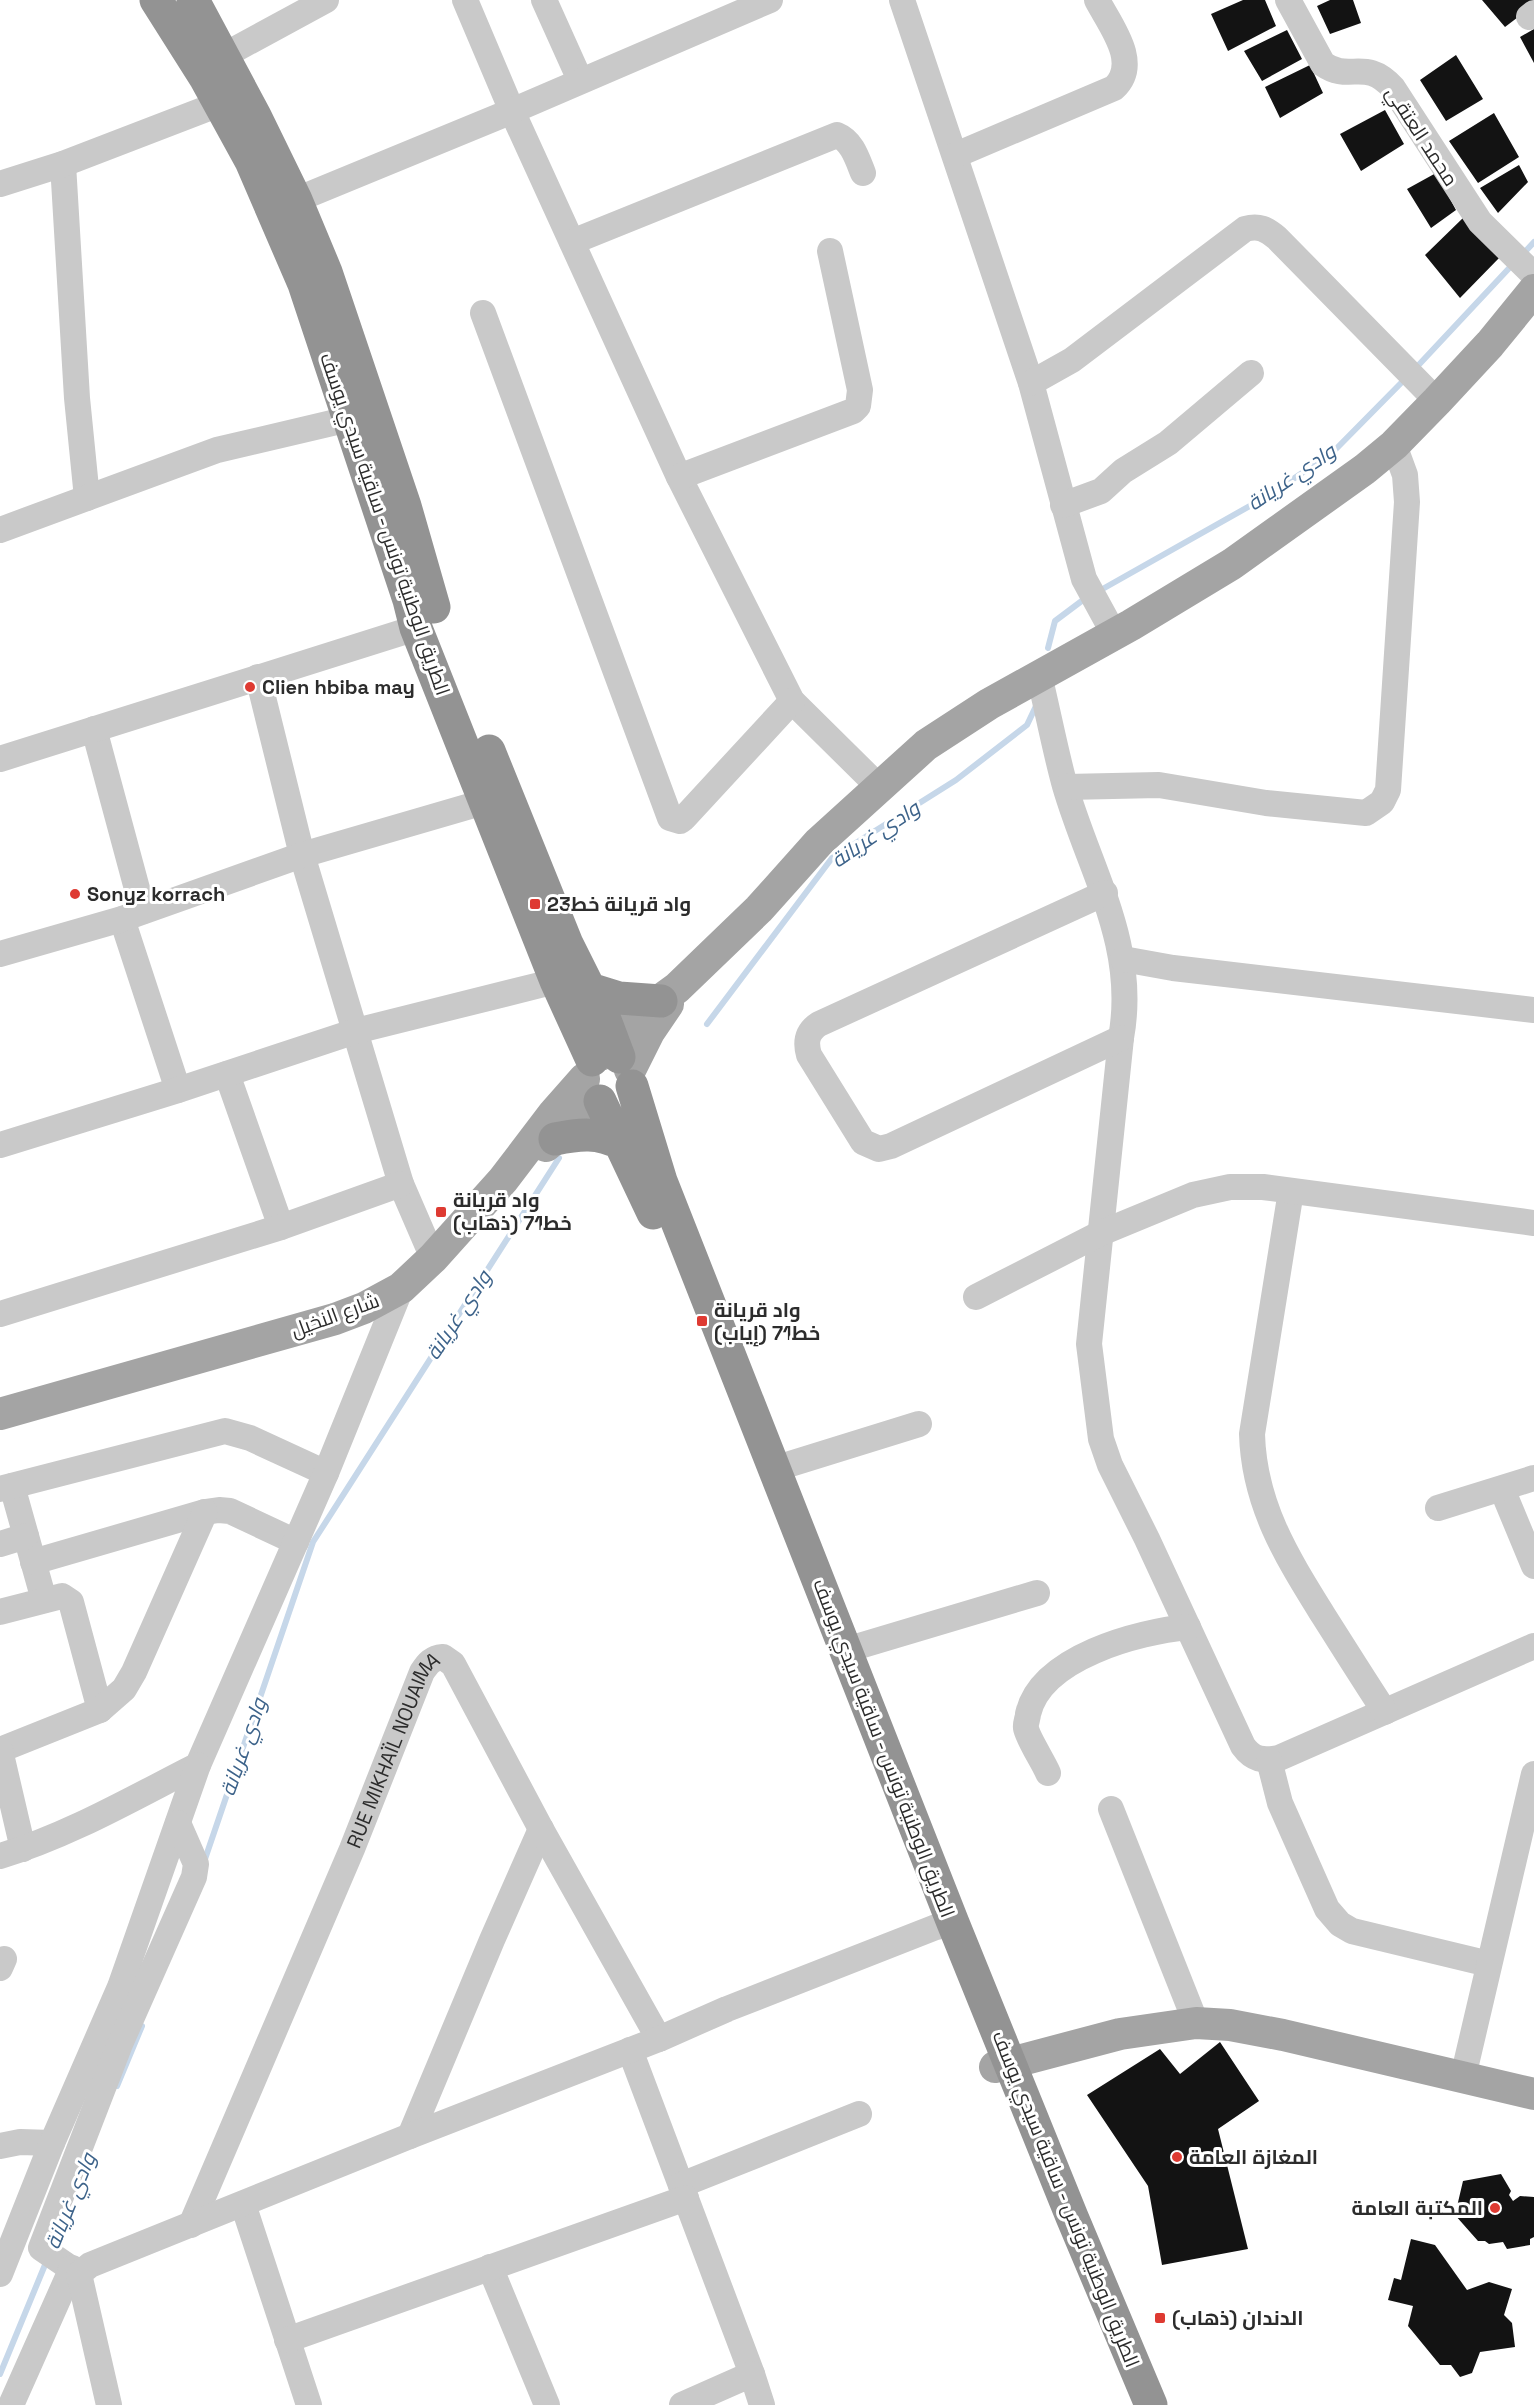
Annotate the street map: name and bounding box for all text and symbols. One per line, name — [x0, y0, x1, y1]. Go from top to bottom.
street label: محمد العتقي — [1377, 81, 1464, 193]
street label: الطريق الوطنية تونس - ساقية سيدي يوسف — [311, 349, 456, 700]
water label: وادي غريانة — [1241, 437, 1344, 520]
place label: Clien hbiba may — [262, 674, 415, 700]
marker: Clien hbiba may — [243, 680, 257, 694]
water label: وادي غريانة — [825, 794, 928, 877]
place label: Sonyz korrach — [87, 881, 225, 907]
marker: Sonyz korrach — [68, 887, 82, 901]
place label: واد قريانة خط23 — [547, 891, 691, 917]
marker: واد قريانة خط23 — [528, 897, 542, 911]
place label: واد قريانة خط71 (ذهاب) — [453, 1187, 572, 1236]
marker: واد قريانة خط71 (ذهاب) — [434, 1205, 448, 1219]
water label: وادي غريانة — [419, 1264, 501, 1367]
street label: شارع النخيل — [287, 1287, 383, 1344]
place label: واد قريانة خط71 (إياب) — [714, 1297, 820, 1347]
marker: واد قريانة خط71 (إياب) — [695, 1314, 709, 1328]
street label: الطريق الوطنية تونس - ساقية سيدي يوسف — [804, 1575, 961, 1922]
street label: RUE MIKHAÏL NOUAIMA — [341, 1646, 445, 1852]
water label: وادي غريانة — [214, 1693, 277, 1801]
street label: الطريق الوطنية تونس - ساقية سيدي يوسف — [984, 2027, 1146, 2372]
place label: المغازة العامة — [1189, 2144, 1318, 2170]
water label: وادي غريانة — [38, 2147, 106, 2255]
marker: المغازة العامة — [1170, 2150, 1184, 2164]
place label: المكتبة العامة — [1352, 2195, 1483, 2221]
marker: المكتبة العامة — [1488, 2201, 1502, 2215]
place label: الدندان (ذهاب) — [1172, 2305, 1303, 2331]
marker: الدندان (ذهاب) — [1153, 2311, 1167, 2325]

